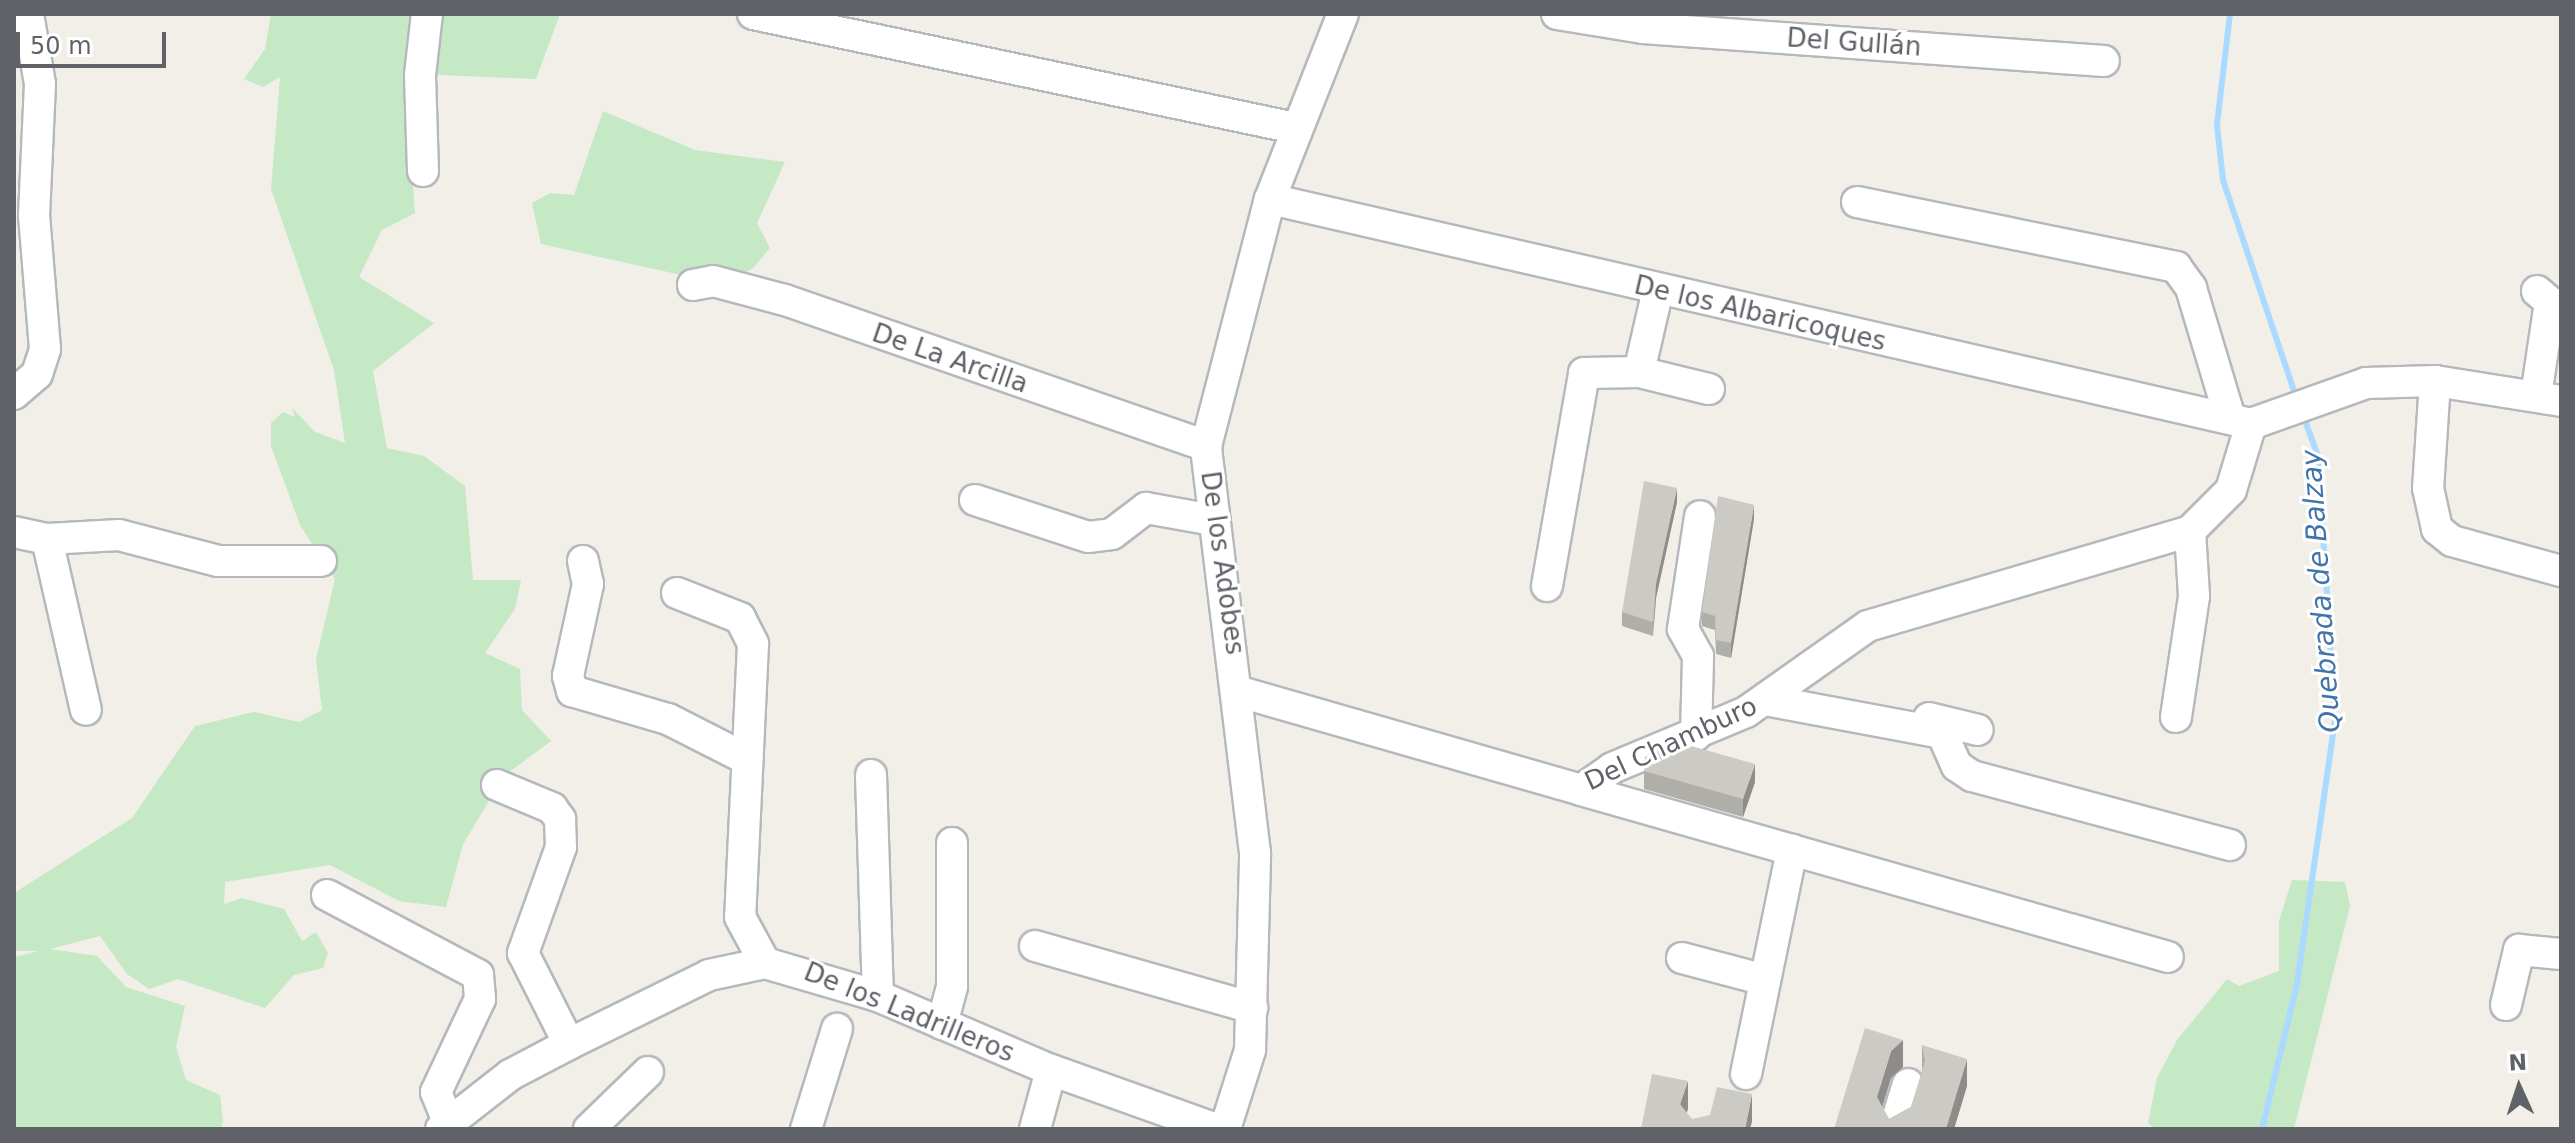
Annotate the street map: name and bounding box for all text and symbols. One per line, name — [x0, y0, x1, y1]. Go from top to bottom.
scale bar — [20, 16, 170, 66]
street label: Del Gullán — [1786, 23, 1922, 63]
text: 50 m — [30, 32, 92, 60]
street label: De los Albaricoques — [1631, 270, 1889, 358]
street label: De La Arcilla — [868, 318, 1032, 400]
water label: Quebrada de Balzay — [2294, 448, 2348, 734]
street label: De los Adobes — [1194, 469, 1250, 657]
street label: Del Chamburo — [1580, 690, 1762, 798]
street label: De los Ladrilleros — [799, 957, 1019, 1069]
north arrow — [2479, 1047, 2559, 1127]
text: N — [2508, 1050, 2528, 1075]

